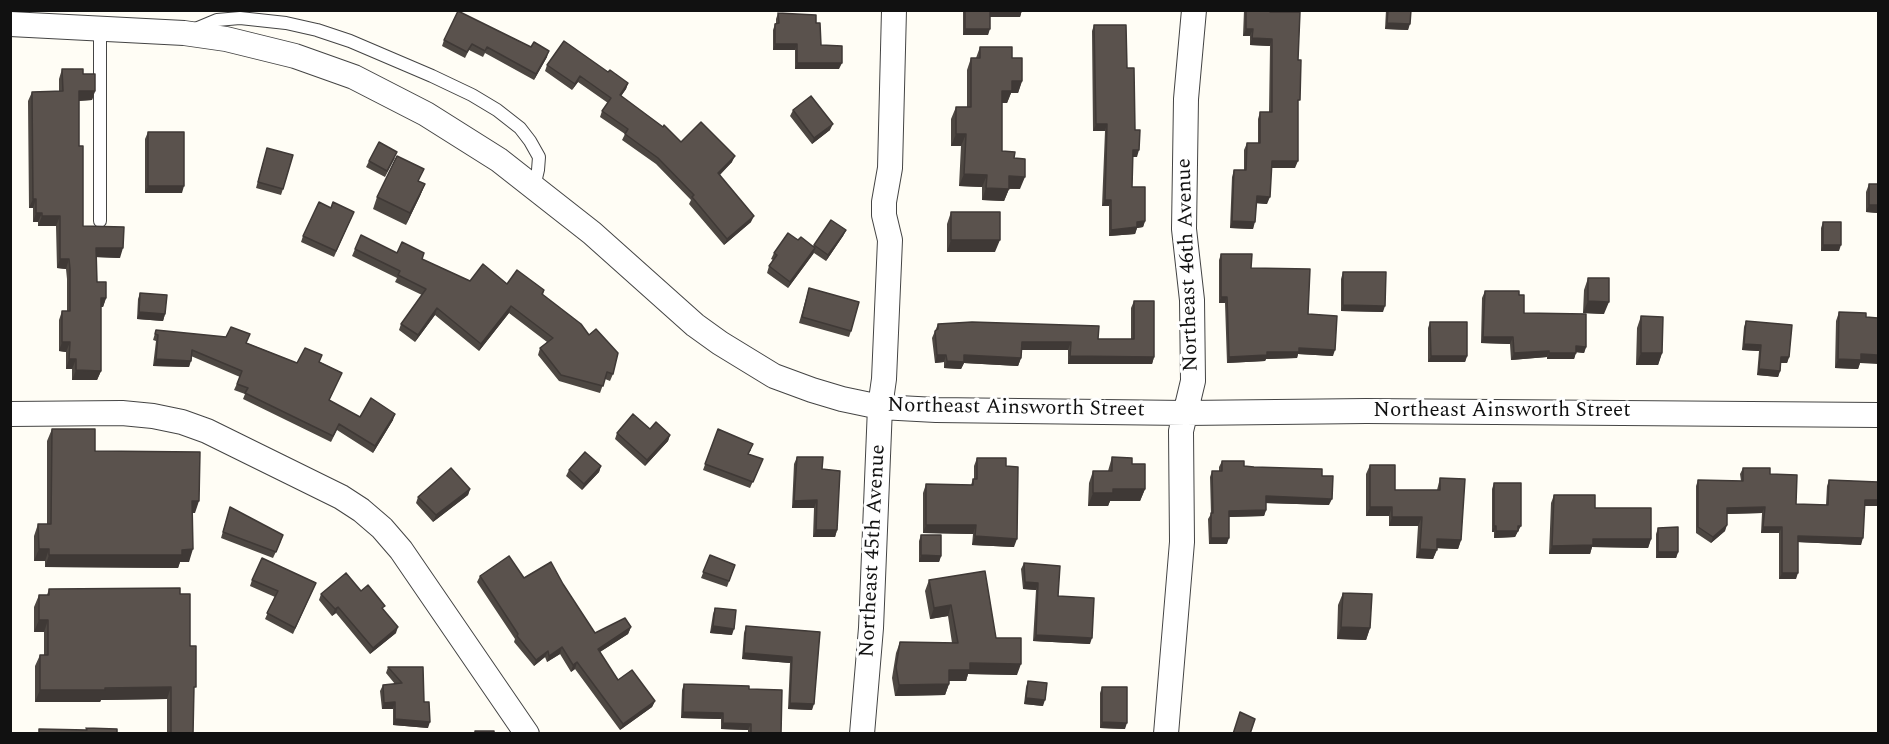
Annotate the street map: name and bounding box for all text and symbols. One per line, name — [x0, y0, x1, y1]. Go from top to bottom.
street label: Northeast 46th Avenue — [1173, 158, 1205, 372]
street label: Northeast Ainsworth Street — [887, 394, 1145, 424]
street label: Northeast Ainsworth Street — [1373, 399, 1631, 425]
street label: Northeast 45th Avenue — [856, 444, 892, 658]

